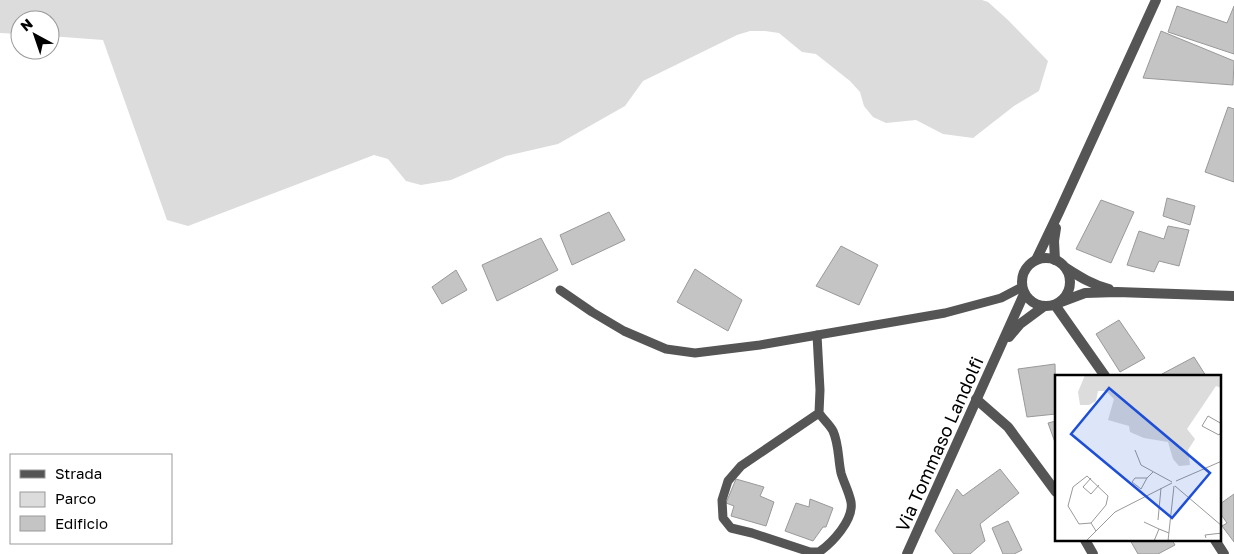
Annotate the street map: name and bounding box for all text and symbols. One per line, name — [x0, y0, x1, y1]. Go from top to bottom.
north arrow — [10, 10, 60, 60]
text: N — [17, 15, 36, 35]
street label: Via Tommaso Landolfi — [890, 353, 988, 535]
inset map — [1055, 375, 1222, 542]
legend — [10, 454, 172, 544]
text: Strada — [55, 464, 102, 482]
text: Parco — [55, 489, 96, 507]
text: Edificio — [55, 514, 108, 532]

